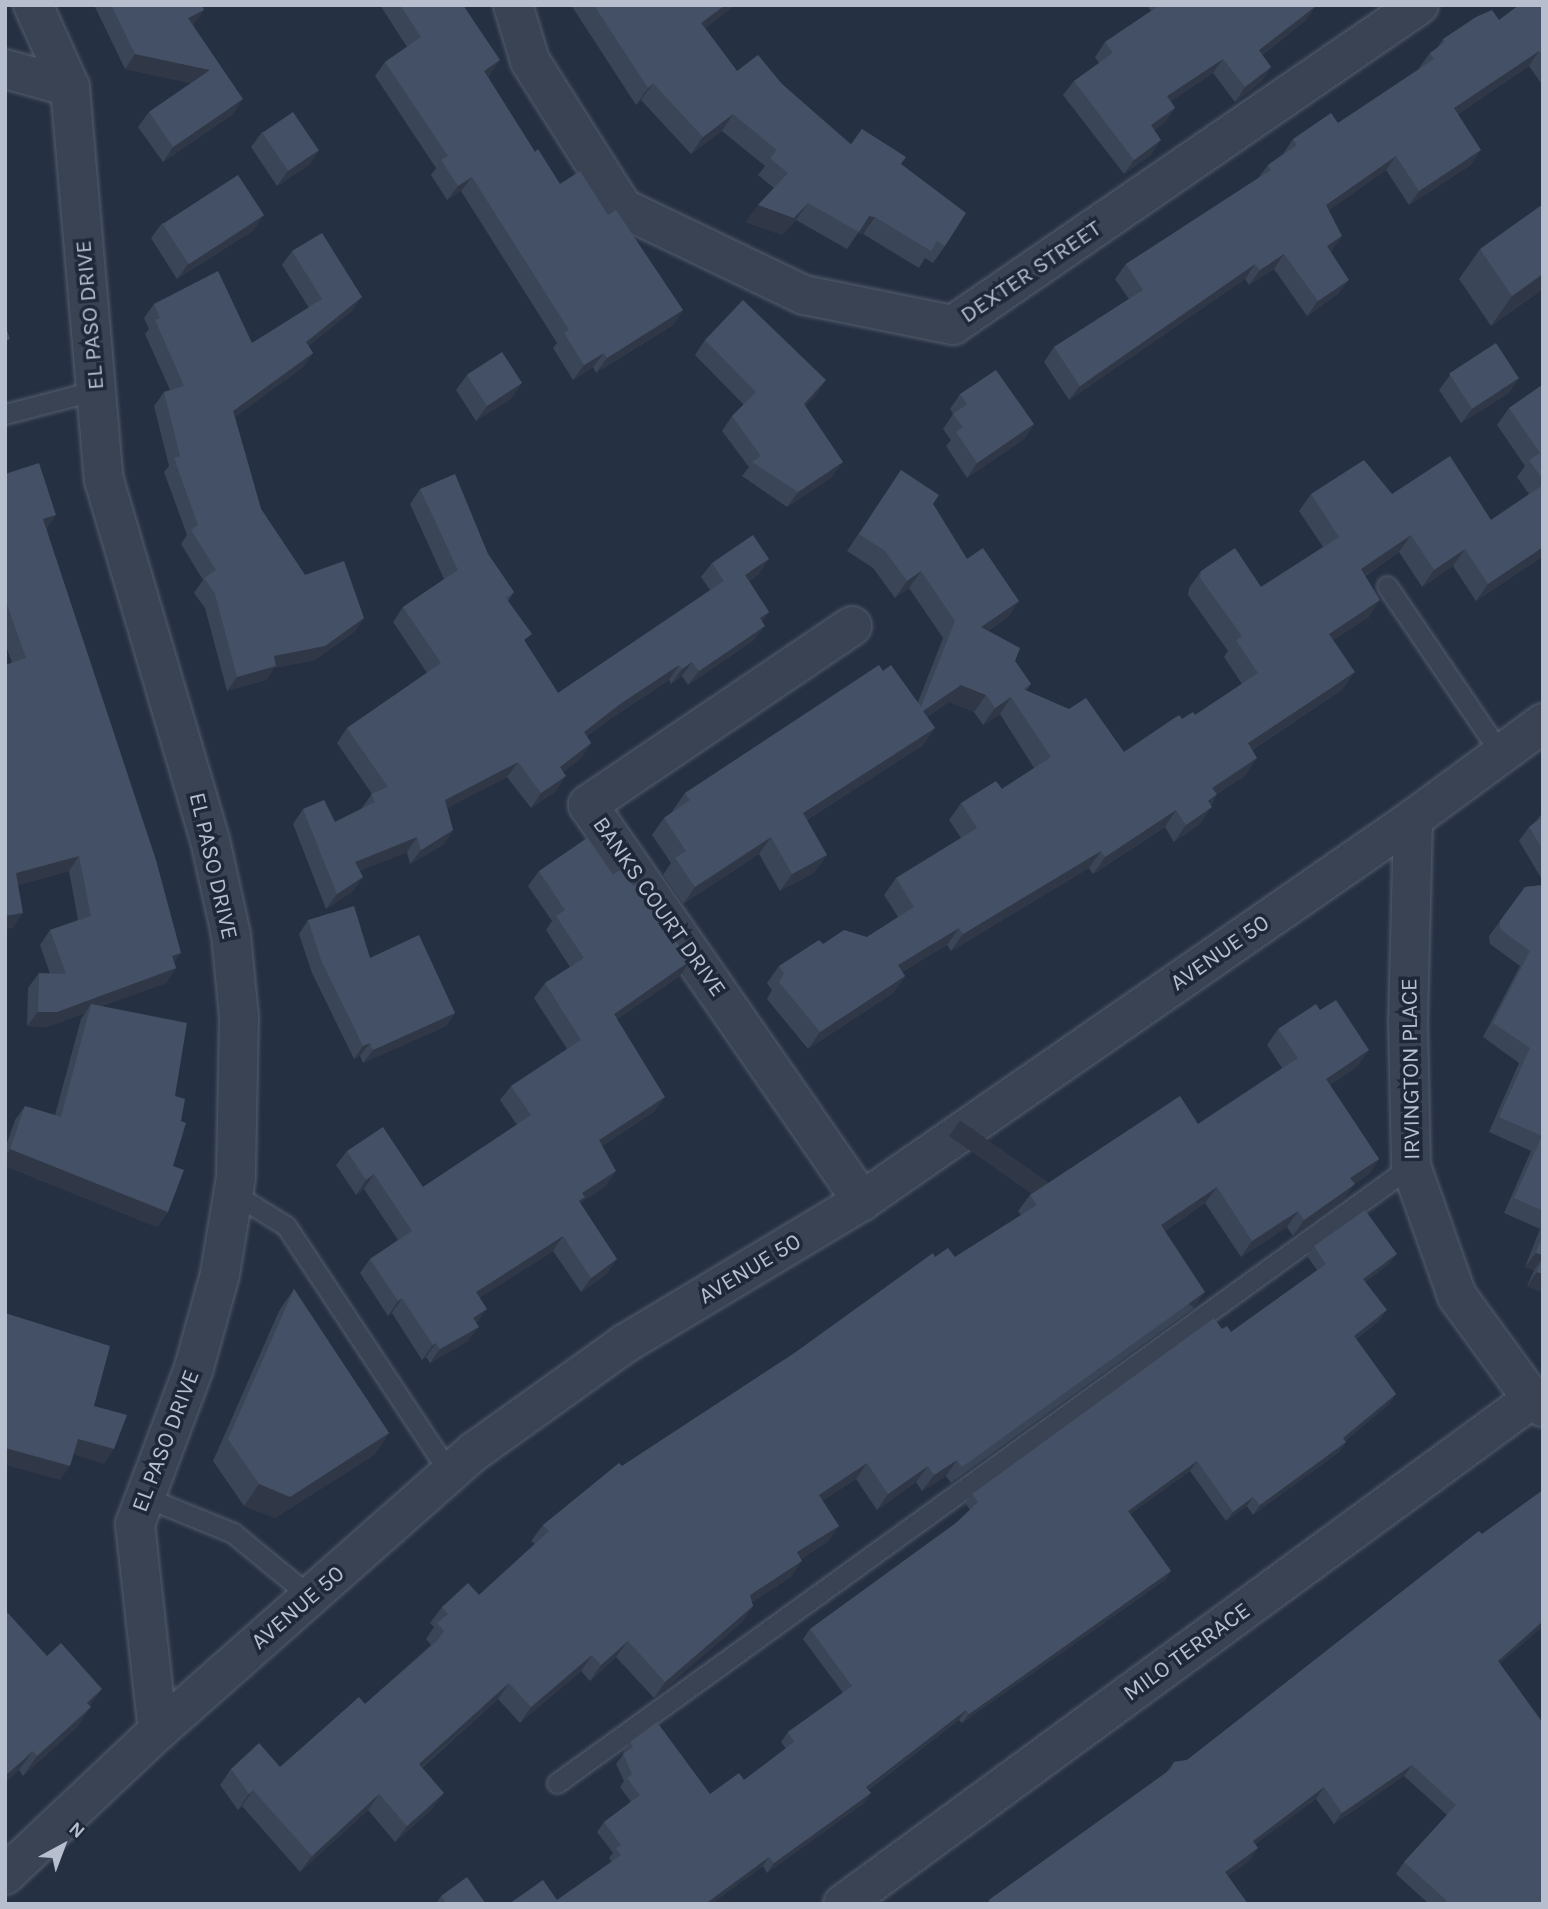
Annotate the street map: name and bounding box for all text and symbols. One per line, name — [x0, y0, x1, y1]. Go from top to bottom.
street label: DEXTER STREET — [955, 215, 1107, 329]
street label: EL PASO DRIVE — [70, 239, 110, 391]
street label: EL PASO DRIVE — [183, 790, 243, 942]
street label: BANKS COURT DRIVE — [587, 812, 731, 1002]
street label: AVENUE 50 — [1165, 909, 1275, 997]
street label: IRVINGTON PLACE — [1396, 978, 1426, 1160]
street label: AVENUE 50 — [694, 1228, 806, 1310]
street label: EL PASO DRIVE — [126, 1366, 206, 1516]
street label: AVENUE 50 — [246, 1560, 350, 1656]
street label: MILO TERRACE — [1118, 1597, 1256, 1707]
north arrow — [28, 1811, 98, 1881]
text: N — [64, 1817, 89, 1843]

